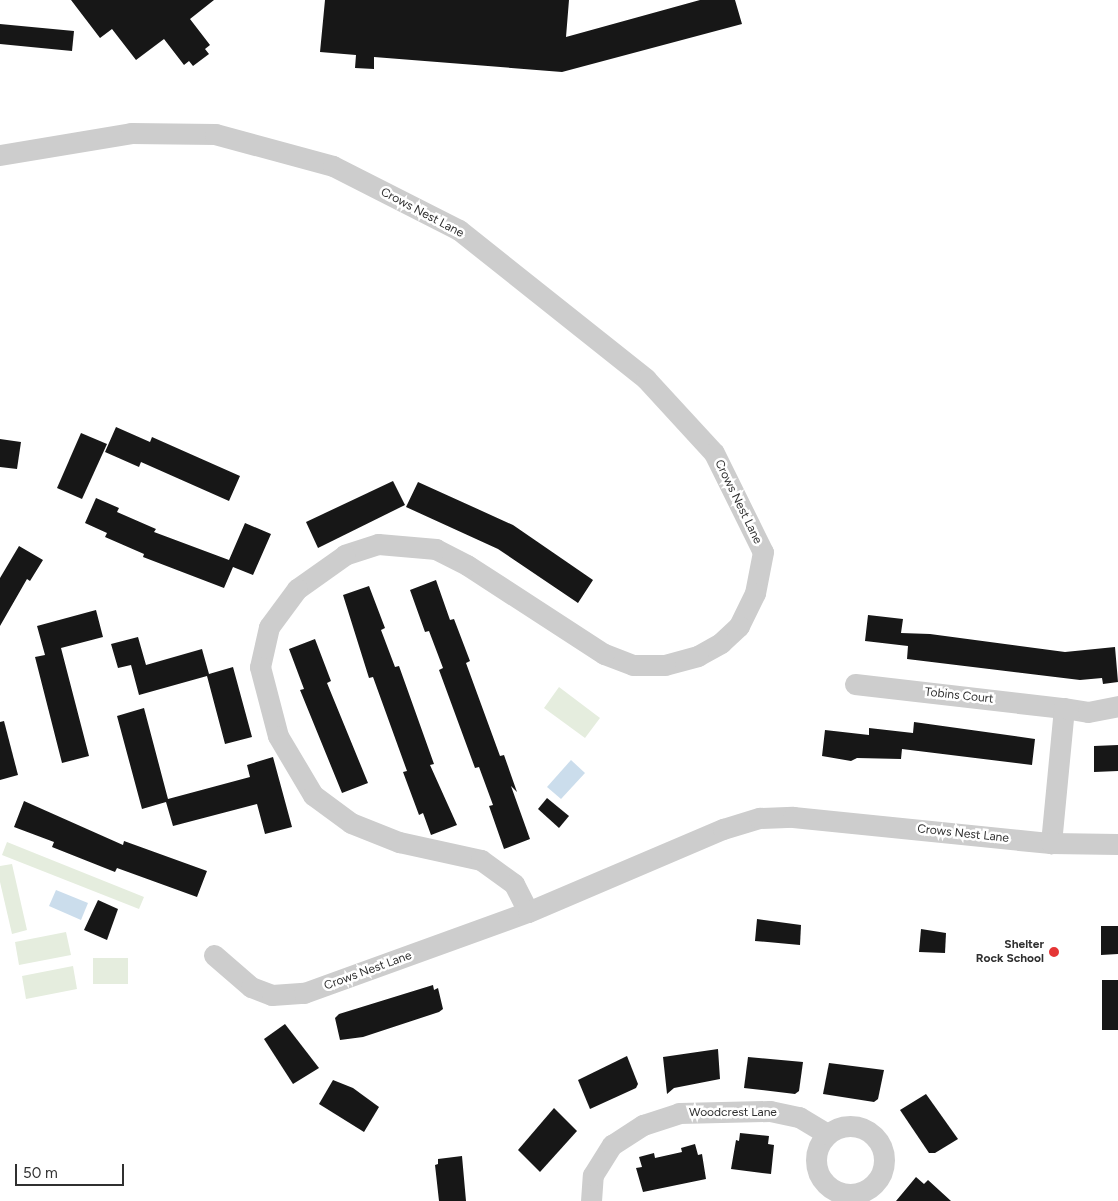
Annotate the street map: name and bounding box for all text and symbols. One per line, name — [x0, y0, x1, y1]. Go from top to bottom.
street label: Crows Nest Lane — [378, 185, 466, 241]
street label: Crows Nest Lane — [711, 457, 765, 547]
street label: Tobins Court — [924, 685, 994, 707]
street label: Crows Nest Lane — [916, 822, 1010, 846]
place label: Shelter Rock School — [976, 938, 1044, 966]
marker: Shelter Rock School — [1048, 946, 1060, 958]
street label: Crows Nest Lane — [322, 948, 414, 994]
street label: Woodcrest Lane — [689, 1106, 777, 1120]
scale bar — [18, 1154, 126, 1186]
text: 50 m — [23, 1164, 58, 1182]

